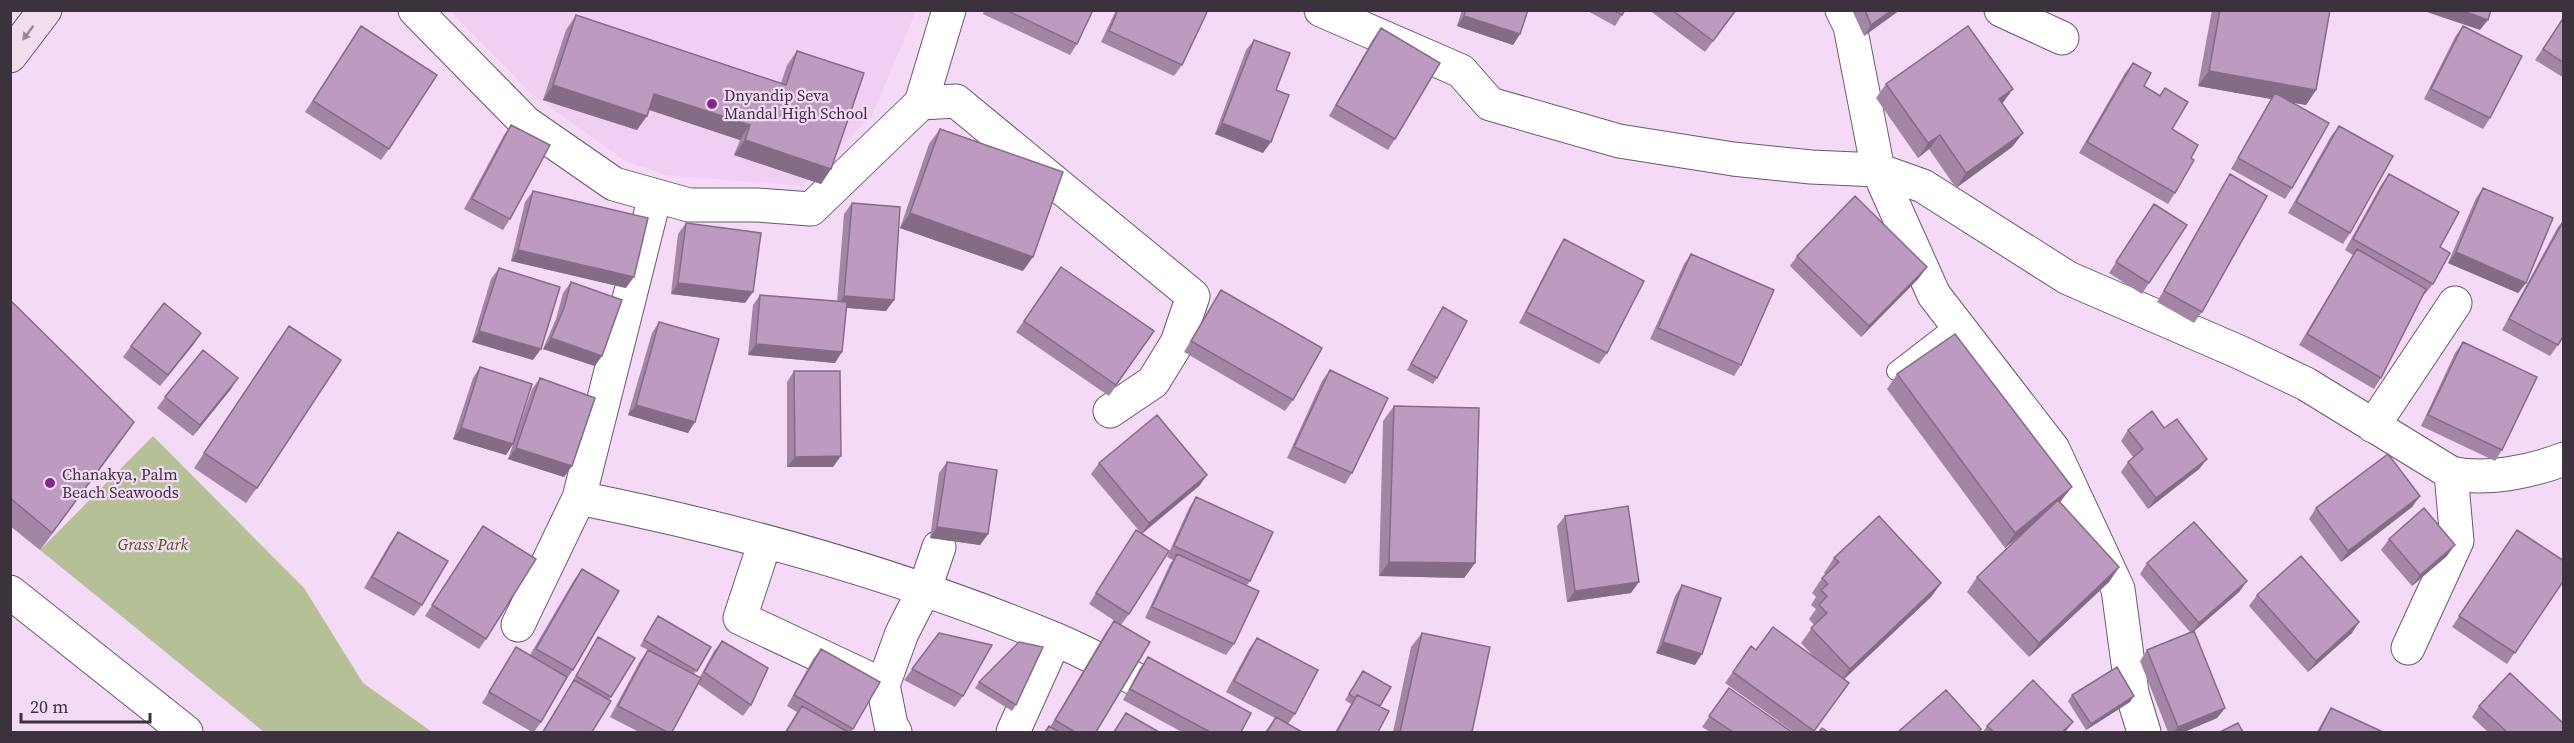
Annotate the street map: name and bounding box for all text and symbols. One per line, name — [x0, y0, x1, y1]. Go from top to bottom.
one-way arrow — [21, 25, 34, 41]
place label: Dnyandip Seva Mandal High School — [724, 84, 868, 124]
marker: Dnyandip Seva Mandal High School — [705, 97, 719, 111]
place label: Chanakya, Palm Beach Seawoods — [62, 463, 179, 503]
marker: Chanakya, Palm Beach Seawoods — [43, 476, 57, 490]
park label: Grass Park — [118, 533, 189, 555]
scale bar — [21, 686, 150, 724]
text: 20 m — [30, 694, 68, 719]

